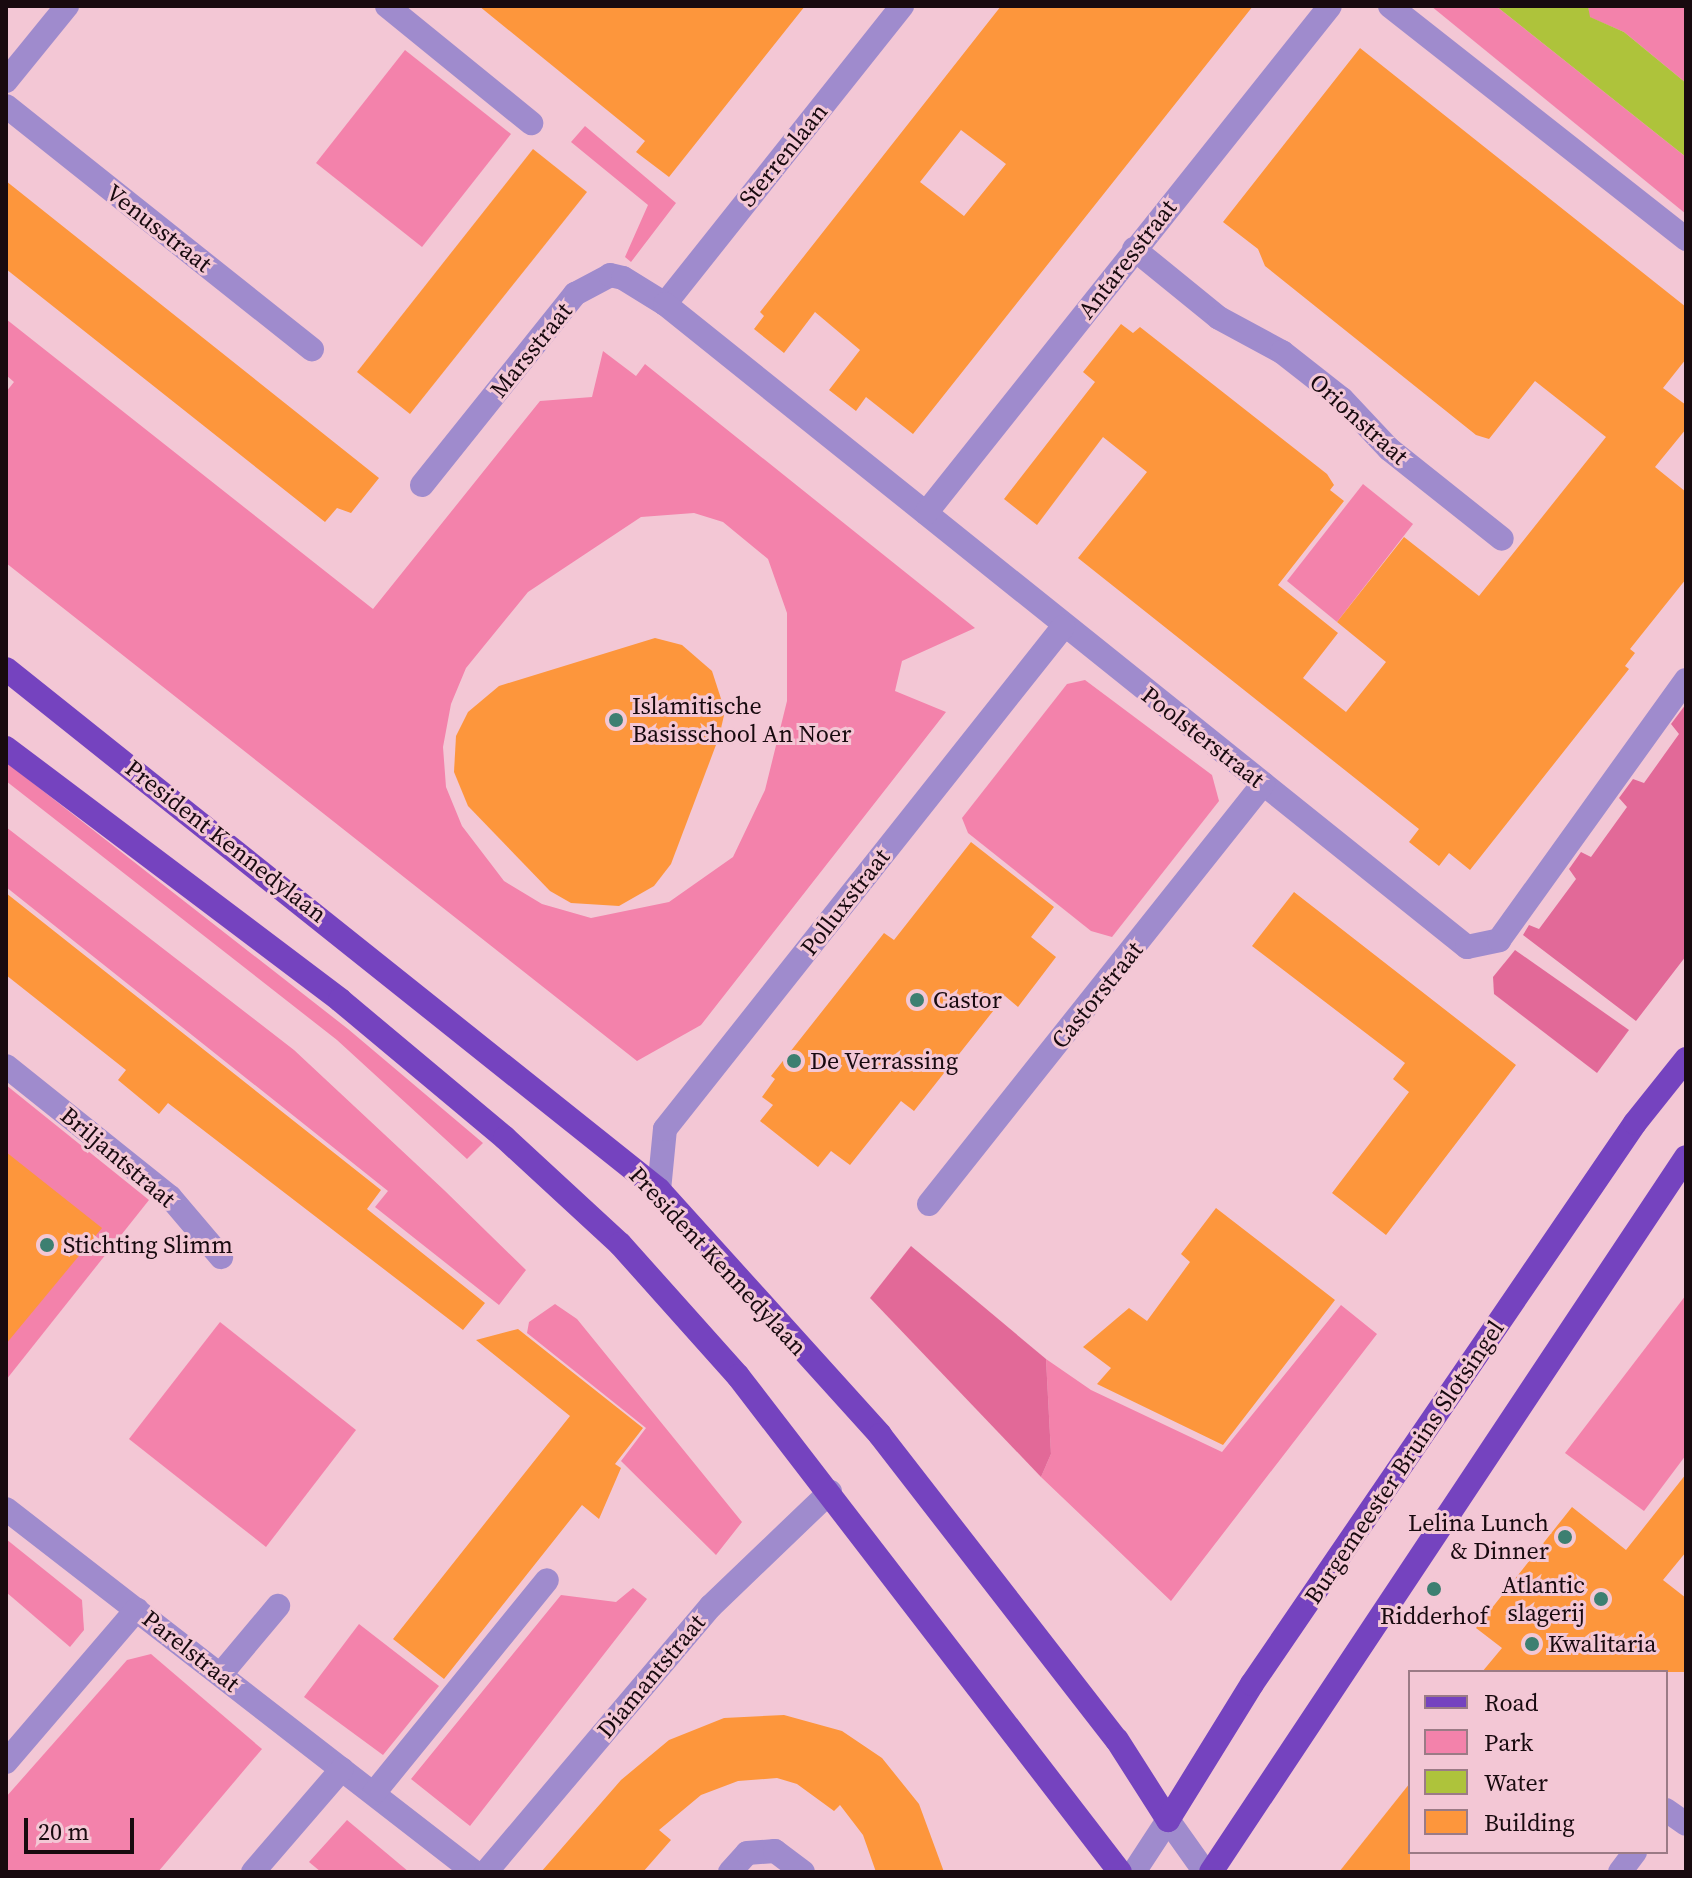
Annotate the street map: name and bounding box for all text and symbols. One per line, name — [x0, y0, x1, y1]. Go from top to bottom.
street label: Sterrenlaan — [733, 97, 833, 213]
street label: Venusstraat — [101, 178, 217, 278]
street label: Antaresstraat — [1072, 194, 1182, 324]
street label: Marsstraat — [484, 297, 578, 403]
street label: Orionstraat — [1304, 367, 1414, 471]
street label: Poolsterstraat — [1136, 680, 1270, 794]
place label: Islamitische Basisschool An Noer — [632, 692, 851, 748]
marker: Islamitische Basisschool An Noer — [607, 711, 625, 729]
street label: President Kennedylaan — [120, 754, 332, 928]
street label: Polluxstraat — [794, 843, 896, 961]
street label: Castorstraat — [1045, 936, 1149, 1054]
place label: Castor — [933, 986, 1002, 1014]
marker: Castor — [908, 991, 926, 1009]
place label: De Verrassing — [810, 1047, 959, 1075]
marker: De Verrassing — [785, 1052, 803, 1070]
street label: Briljantstraat — [55, 1101, 181, 1213]
street label: President Kennedylaan — [623, 1161, 813, 1361]
place label: Stichting Slimm — [63, 1231, 233, 1259]
marker: Stichting Slimm — [38, 1236, 56, 1254]
street label: Burgemeester Bruins Slotsingel — [1298, 1315, 1510, 1609]
place label: Lelina Lunch & Dinner — [1408, 1509, 1549, 1565]
marker: Lelina Lunch & Dinner — [1556, 1528, 1574, 1546]
place label: Atlantic slagerij — [1502, 1571, 1585, 1627]
marker: Ridderhof — [1425, 1580, 1443, 1598]
marker: Atlantic slagerij — [1592, 1590, 1610, 1608]
place label: Ridderhof — [1380, 1602, 1488, 1630]
street label: Parelstraat — [137, 1604, 245, 1698]
street label: Diamantstraat — [591, 1608, 711, 1744]
place label: Kwalitaria — [1548, 1630, 1656, 1658]
marker: Kwalitaria — [1523, 1635, 1541, 1653]
legend — [1408, 1670, 1668, 1854]
text: Road — [1484, 1686, 1538, 1719]
text: Park — [1484, 1726, 1533, 1759]
text: Water — [1484, 1766, 1548, 1799]
scale bar — [28, 1802, 138, 1852]
text: Building — [1484, 1806, 1575, 1839]
text: 20 m — [38, 1815, 89, 1848]

